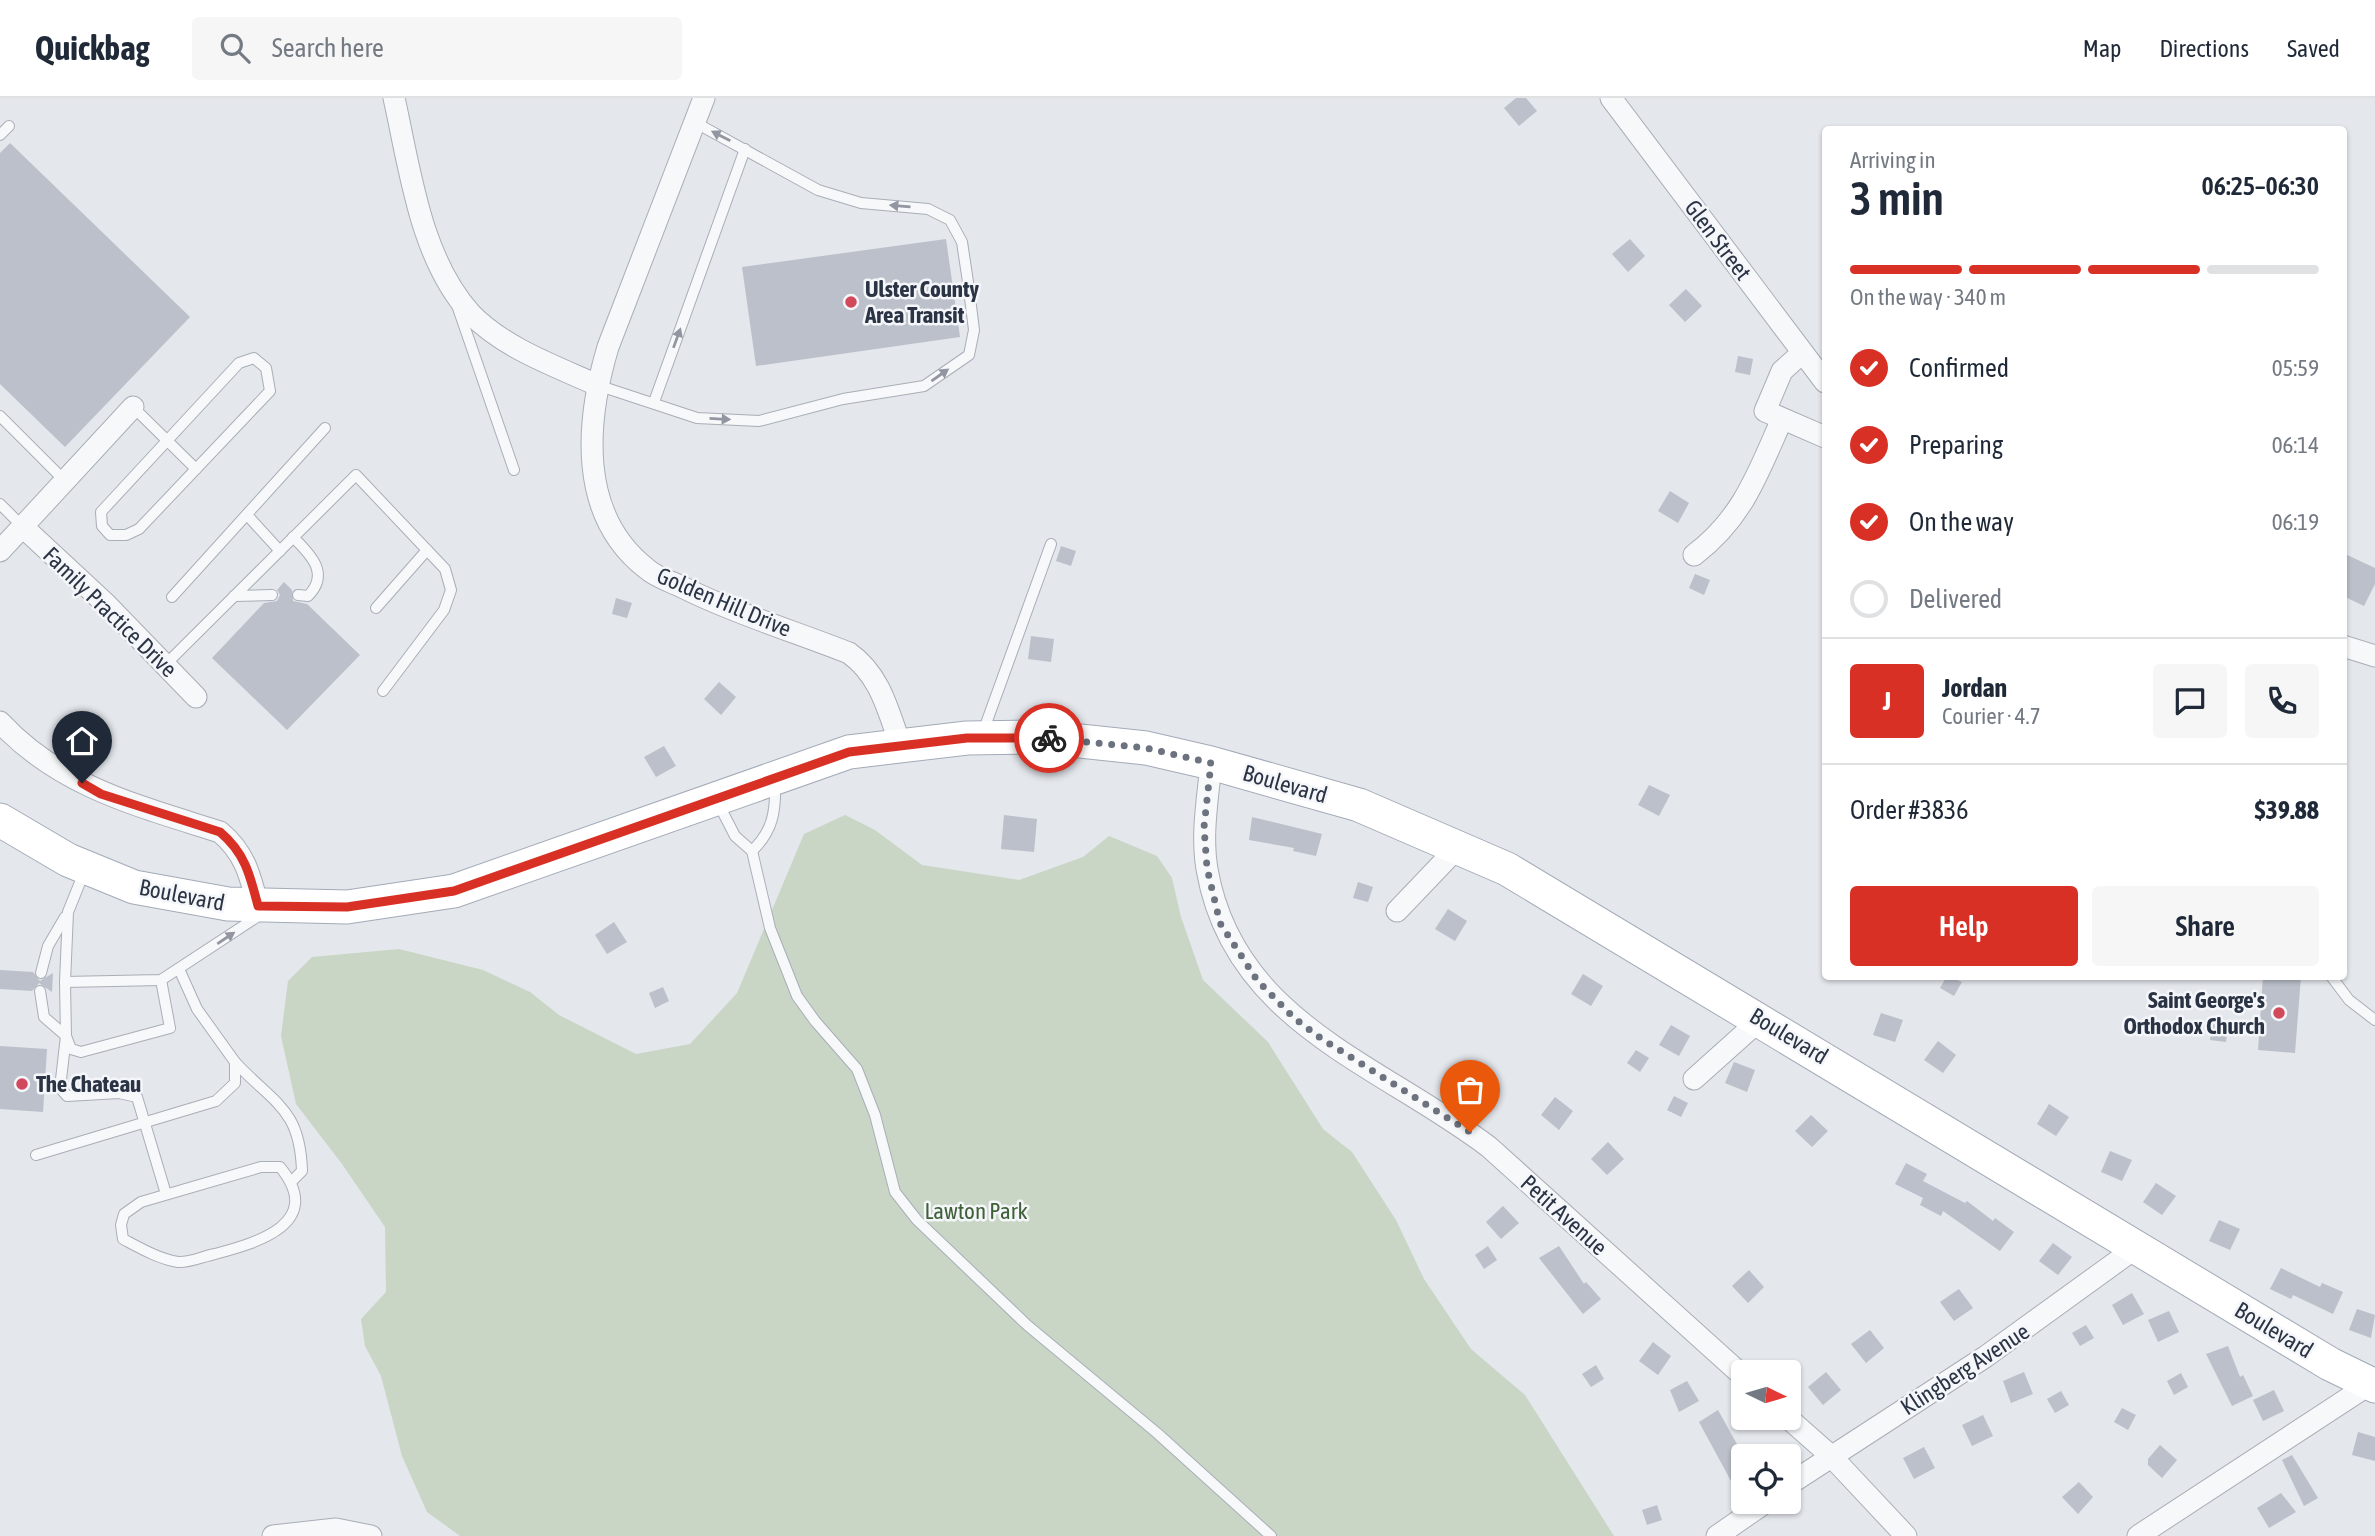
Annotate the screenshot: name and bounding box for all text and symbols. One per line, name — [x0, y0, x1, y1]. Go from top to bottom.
search box — [192, 17, 682, 80]
text: Quickbag — [35, 29, 150, 67]
icon: search — [216, 29, 254, 67]
text: Search here — [272, 33, 384, 63]
text: Map — [2083, 35, 2121, 62]
text: Directions — [2159, 35, 2249, 62]
text: Saved — [2287, 35, 2340, 62]
one-way arrow — [710, 131, 730, 143]
text: Arriving in — [1850, 147, 1936, 173]
text: 06:25–06:30 — [2202, 171, 2319, 201]
text: 3 min — [1850, 172, 1944, 225]
street label: Glen Street — [1680, 195, 1756, 285]
one-way arrow — [889, 200, 911, 211]
place label: Ulster County Area Transit — [864, 276, 980, 328]
text: On the way · 340 m — [1850, 284, 2006, 310]
marker: Ulster County Area Transit — [843, 294, 859, 310]
one-way arrow — [672, 328, 683, 349]
icon: check — [1850, 349, 1888, 387]
text: Confirmed — [1909, 353, 2009, 383]
text: 05:59 — [2272, 355, 2319, 381]
one-way arrow — [931, 368, 949, 382]
one-way arrow — [709, 414, 731, 425]
icon: check — [1850, 426, 1888, 464]
text: Preparing — [1909, 430, 2003, 460]
text: 06:14 — [2272, 432, 2319, 458]
icon: check — [1850, 503, 1888, 541]
text: On the way — [1909, 507, 2014, 537]
text: 06:19 — [2272, 509, 2319, 535]
street label: Family Practice Drive — [38, 542, 182, 682]
street label: Golden Hill Drive — [653, 562, 795, 642]
text: Delivered — [1909, 584, 2002, 614]
button: chat — [2153, 664, 2227, 738]
button: phone — [2245, 664, 2319, 738]
text: Jordan — [1942, 673, 2007, 703]
text: J — [1883, 686, 1891, 716]
courier — [1014, 703, 1084, 773]
text: Courier · 4.7 — [1942, 703, 2041, 729]
pin — [52, 711, 112, 783]
icon: bike — [1030, 719, 1068, 757]
icon: home — [63, 722, 101, 760]
street label: Boulevard — [1240, 760, 1330, 808]
text: Order #3836 — [1850, 795, 1969, 825]
text: $39.88 — [2255, 795, 2319, 825]
street label: Boulevard — [137, 874, 227, 916]
button: Help — [1850, 886, 2078, 966]
button: Share — [2092, 886, 2319, 966]
one-way arrow — [216, 932, 235, 945]
place label: Saint George's Orthodox Church — [2123, 987, 2265, 1039]
street label: Boulevard — [1745, 1003, 1833, 1069]
marker: Saint George's Orthodox Church — [2271, 1005, 2287, 1021]
pin — [1440, 1060, 1500, 1132]
place label: The Chateau — [36, 1071, 141, 1097]
icon: bag — [1451, 1071, 1489, 1109]
marker: The Chateau — [14, 1076, 30, 1092]
street label: Petit Avenue — [1516, 1170, 1612, 1260]
park label: Lawton Park — [924, 1198, 1028, 1224]
street label: Boulevard — [2230, 1297, 2318, 1363]
street label: Klingberg Avenue — [1896, 1318, 2034, 1420]
north arrow — [1731, 1360, 1801, 1430]
map controls — [1731, 1360, 1801, 1514]
button: locate — [1731, 1444, 1801, 1514]

